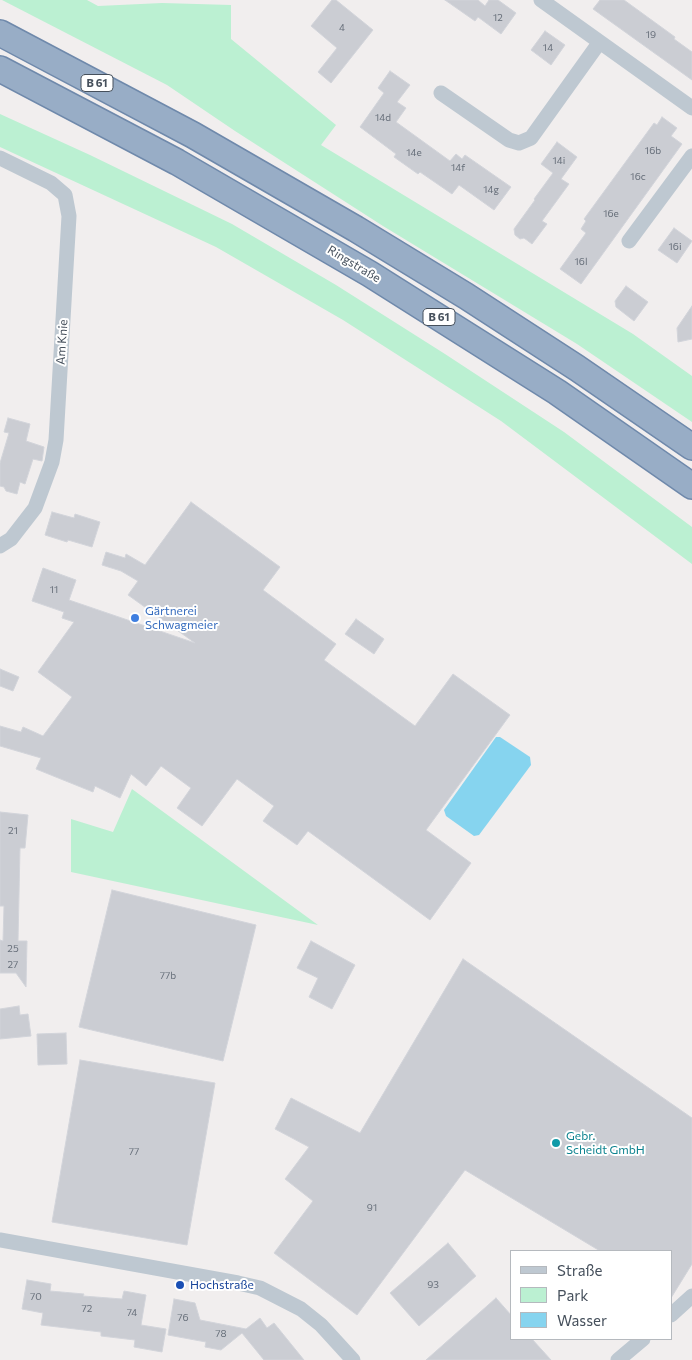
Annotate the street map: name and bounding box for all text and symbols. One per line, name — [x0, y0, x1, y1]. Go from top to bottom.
house number: 12 — [493, 12, 503, 24]
house number: 4 — [339, 22, 345, 34]
house number: 19 — [646, 29, 656, 41]
house number: 14 — [543, 42, 553, 54]
road number: B 61 — [81, 75, 113, 92]
house number: 14d — [375, 112, 391, 124]
house number: 16b — [645, 145, 661, 157]
house number: 14e — [406, 147, 422, 159]
house number: 14i — [553, 155, 565, 167]
house number: 14f — [451, 162, 465, 174]
house number: 16c — [630, 171, 646, 183]
house number: 14g — [483, 184, 499, 196]
house number: 16e — [603, 208, 619, 220]
house number: 16i — [669, 241, 681, 253]
street label: Ringstraße — [325, 243, 383, 285]
house number: 16l — [575, 256, 587, 268]
road number: B 61 — [423, 308, 455, 326]
street label: Am Knie — [53, 319, 71, 365]
house number: 11 — [50, 584, 58, 596]
place label: Gärtnerei Schwagmeier — [145, 604, 218, 632]
marker: Gärtnerei Schwagmeier — [129, 612, 141, 624]
house number: 21 — [8, 825, 18, 837]
house number: 25 — [7, 943, 19, 955]
house number: 27 — [8, 959, 18, 971]
house number: 77b — [160, 970, 176, 982]
place label: Gebr. Scheidt GmbH — [566, 1129, 645, 1157]
marker: Gebr. Scheidt GmbH — [550, 1137, 562, 1149]
house number: 77 — [129, 1146, 139, 1158]
house number: 91 — [367, 1202, 377, 1214]
legend — [510, 1250, 672, 1340]
text: Straße — [557, 1261, 603, 1279]
place label: Hochstraße — [190, 1278, 254, 1292]
marker: Hochstraße — [174, 1279, 186, 1291]
house number: 93 — [427, 1279, 439, 1291]
text: Park — [557, 1286, 588, 1304]
house number: 70 — [30, 1291, 42, 1303]
house number: 72 — [82, 1303, 92, 1315]
house number: 74 — [127, 1307, 137, 1319]
text: Wasser — [557, 1311, 607, 1329]
house number: 76 — [177, 1312, 189, 1324]
house number: 78 — [215, 1328, 227, 1340]

